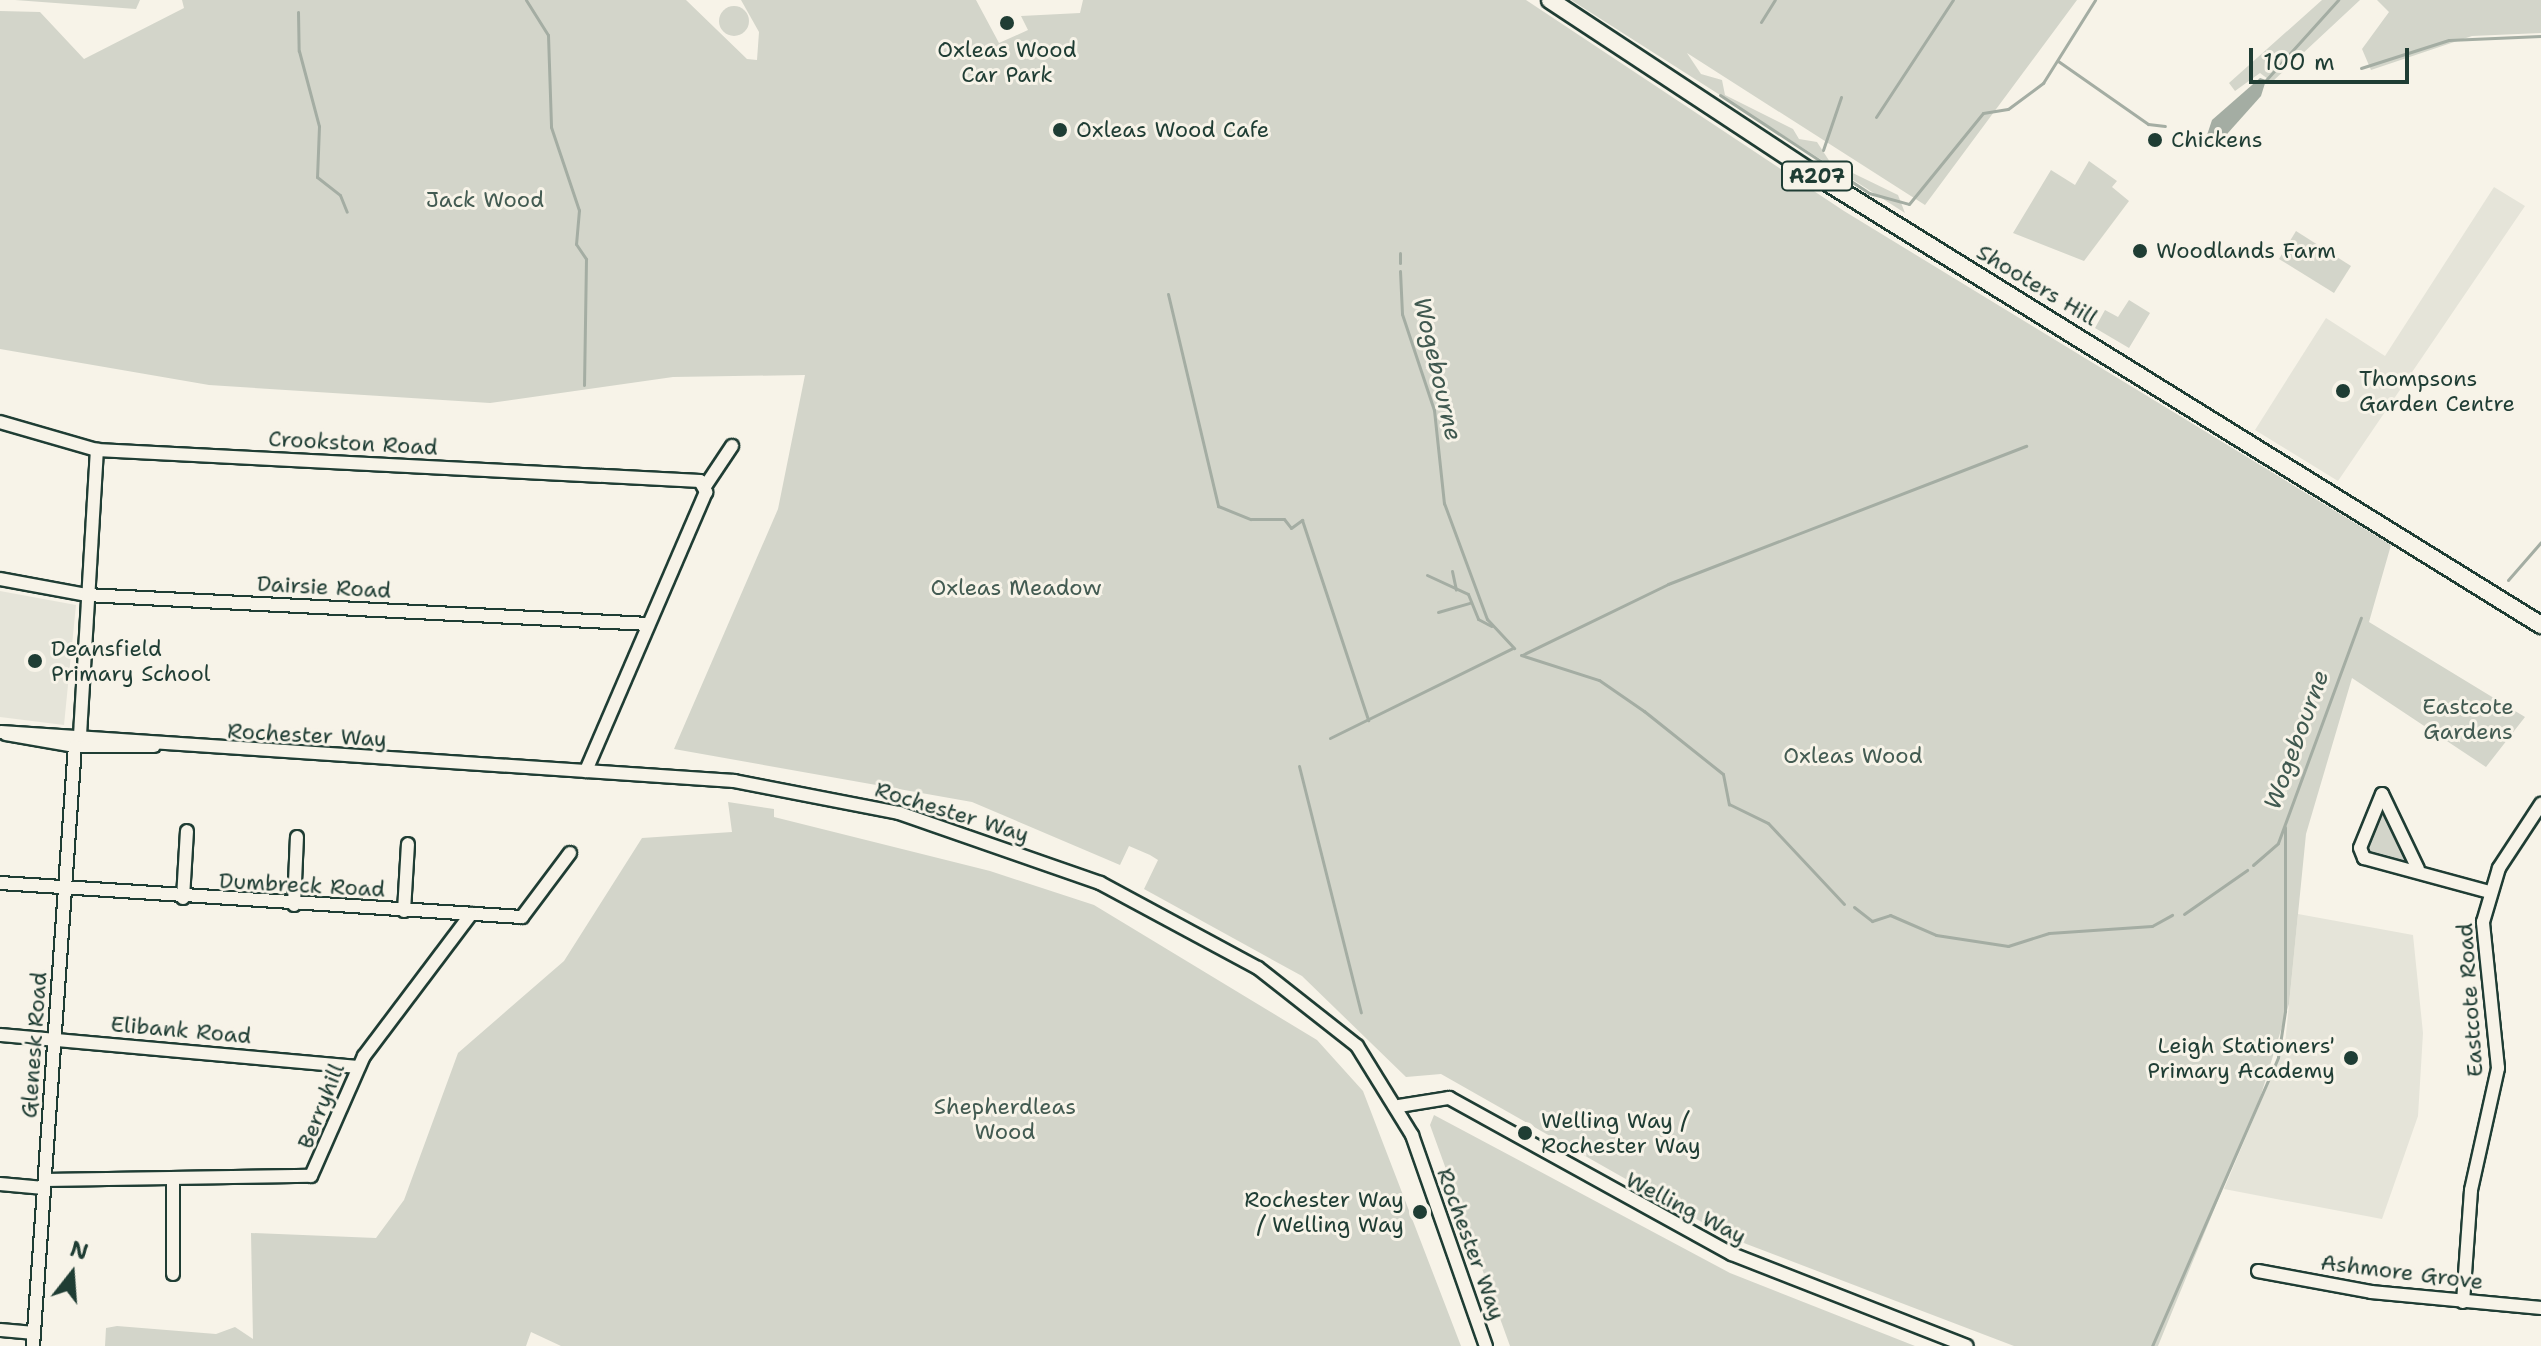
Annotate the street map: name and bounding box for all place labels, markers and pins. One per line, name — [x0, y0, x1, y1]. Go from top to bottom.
marker: Oxleas Wood Car Park — [998, 14, 1016, 32]
place label: Oxleas Wood Car Park — [937, 36, 1077, 88]
place label: Oxleas Wood Cafe — [1076, 117, 1269, 143]
marker: Oxleas Wood Cafe — [1051, 121, 1069, 139]
place label: Chickens — [2171, 127, 2263, 153]
marker: Chickens — [2146, 131, 2164, 149]
place label: Woodlands Farm — [2156, 238, 2336, 264]
marker: Woodlands Farm — [2131, 242, 2149, 260]
place label: Thompsons Garden Centre — [2359, 365, 2515, 416]
marker: Thompsons Garden Centre — [2334, 382, 2352, 400]
place label: Deansfield Primary School — [51, 635, 210, 686]
marker: Deansfield Primary School — [26, 652, 44, 670]
place label: Leigh Stationers' Primary Academy — [2147, 1032, 2335, 1084]
marker: Leigh Stationers' Primary Academy — [2342, 1049, 2360, 1067]
place label: Welling Way / Rochester Way — [1541, 1107, 1701, 1158]
marker: Welling Way / Rochester Way — [1516, 1124, 1534, 1142]
place label: Rochester Way / Welling Way — [1244, 1186, 1404, 1238]
marker: Rochester Way / Welling Way — [1411, 1203, 1429, 1221]

